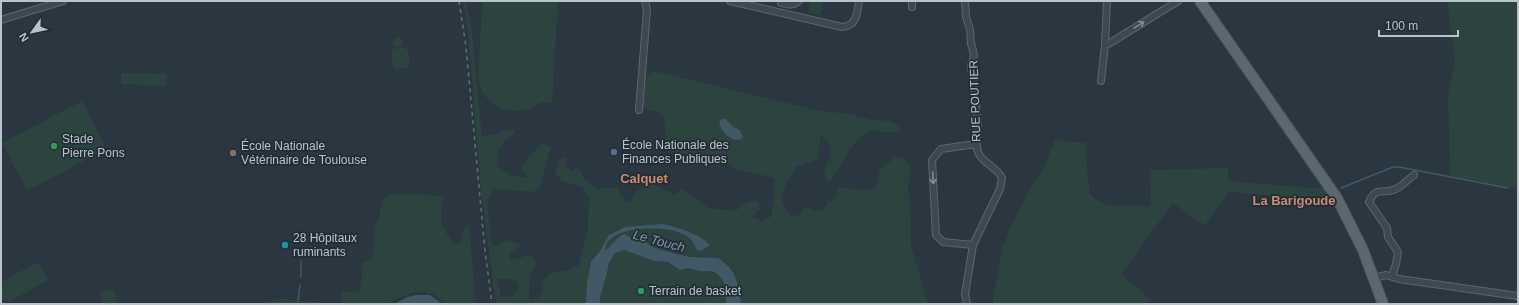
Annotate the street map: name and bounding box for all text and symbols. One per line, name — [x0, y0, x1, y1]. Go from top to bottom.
north arrow — [12, 12, 52, 52]
scale bar — [1379, 12, 1458, 38]
text: 100 m — [1385, 19, 1418, 33]
one-way arrow — [1133, 21, 1145, 29]
text: N — [16, 31, 31, 44]
street label: RUE POUTIER — [967, 59, 983, 142]
place label: Stade Pierre Pons — [62, 132, 125, 160]
place label: École Nationale des Finances Publiques — [622, 137, 729, 166]
place label: École Nationale Vétérinaire de Toulouse — [241, 138, 367, 167]
marker: Stade Pierre Pons — [49, 141, 59, 151]
marker: École Nationale des Finances Publiques — [609, 147, 619, 157]
marker: École Nationale Vétérinaire de Toulouse — [228, 148, 238, 158]
district label: Calquet — [620, 171, 669, 186]
one-way arrow — [930, 171, 937, 184]
district label: La Barigoude — [1252, 193, 1336, 208]
water label: Le Touch — [631, 227, 687, 255]
place label: 28 Hôpitaux ruminants — [293, 231, 357, 259]
marker: 28 Hôpitaux ruminants — [280, 240, 290, 250]
place label: Terrain de basket — [649, 284, 742, 298]
marker: Terrain de basket — [636, 286, 646, 296]

